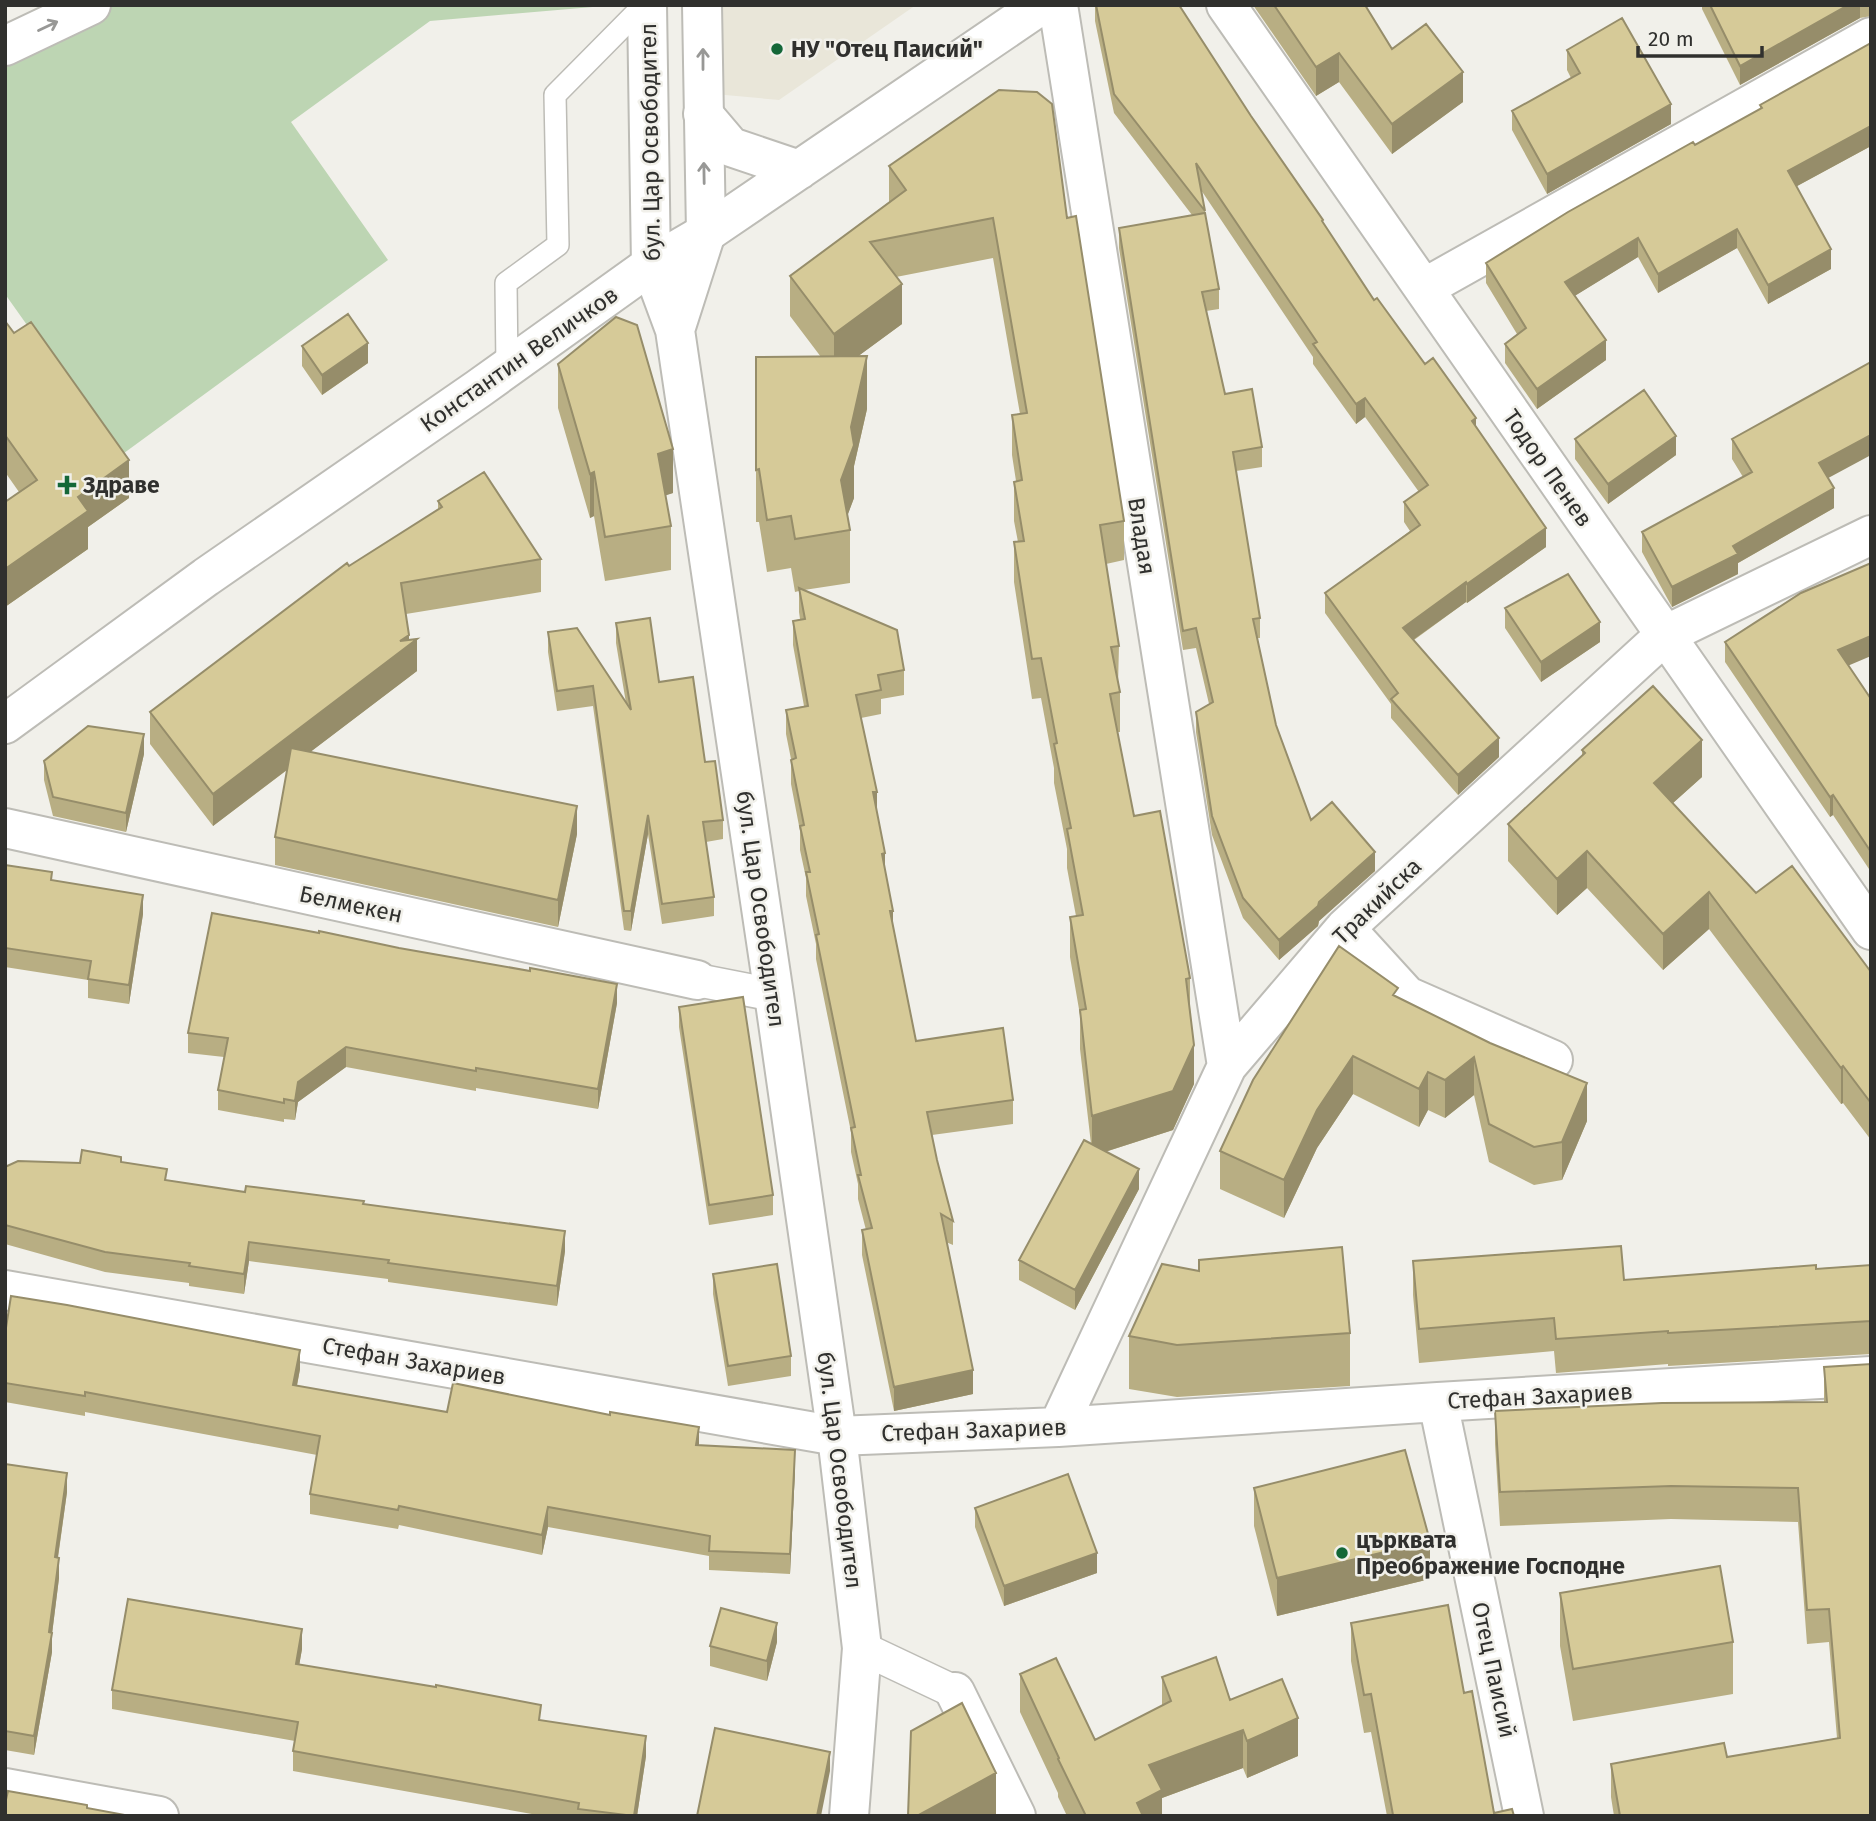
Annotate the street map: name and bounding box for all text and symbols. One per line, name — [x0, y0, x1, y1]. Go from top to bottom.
scale bar — [1638, 14, 1762, 58]
one-way arrow — [37, 18, 58, 32]
street label: бул. Цар Освободител — [634, 23, 666, 261]
text: 20 m — [1648, 26, 1694, 52]
place label: НУ "Отец Паисий" — [791, 35, 983, 63]
marker: НУ "Отец Паисий" — [769, 41, 785, 57]
one-way arrow — [696, 48, 709, 71]
one-way arrow — [698, 162, 711, 185]
street label: Константин Величков — [415, 280, 623, 438]
street label: Тодор Пенев — [1497, 404, 1599, 532]
place label: Здраве — [82, 471, 160, 499]
marker: Здраве — [57, 475, 77, 495]
street label: Владая — [1122, 495, 1162, 577]
street label: бул. Цар Освободител — [731, 789, 791, 1029]
street label: Тракийска — [1327, 852, 1427, 950]
street label: Белмекен — [297, 879, 405, 929]
street label: Стефан Захариев — [320, 1331, 508, 1391]
street label: бул. Цар Освободител — [812, 1350, 868, 1590]
street label: Стефан Захариев — [1447, 1377, 1633, 1415]
street label: Стефан Захариев — [881, 1413, 1067, 1447]
place label: църквата Преображение Господне — [1356, 1526, 1625, 1580]
marker: църквата Преображение Господне — [1334, 1545, 1350, 1561]
street label: Отец Паисий — [1466, 1599, 1522, 1741]

